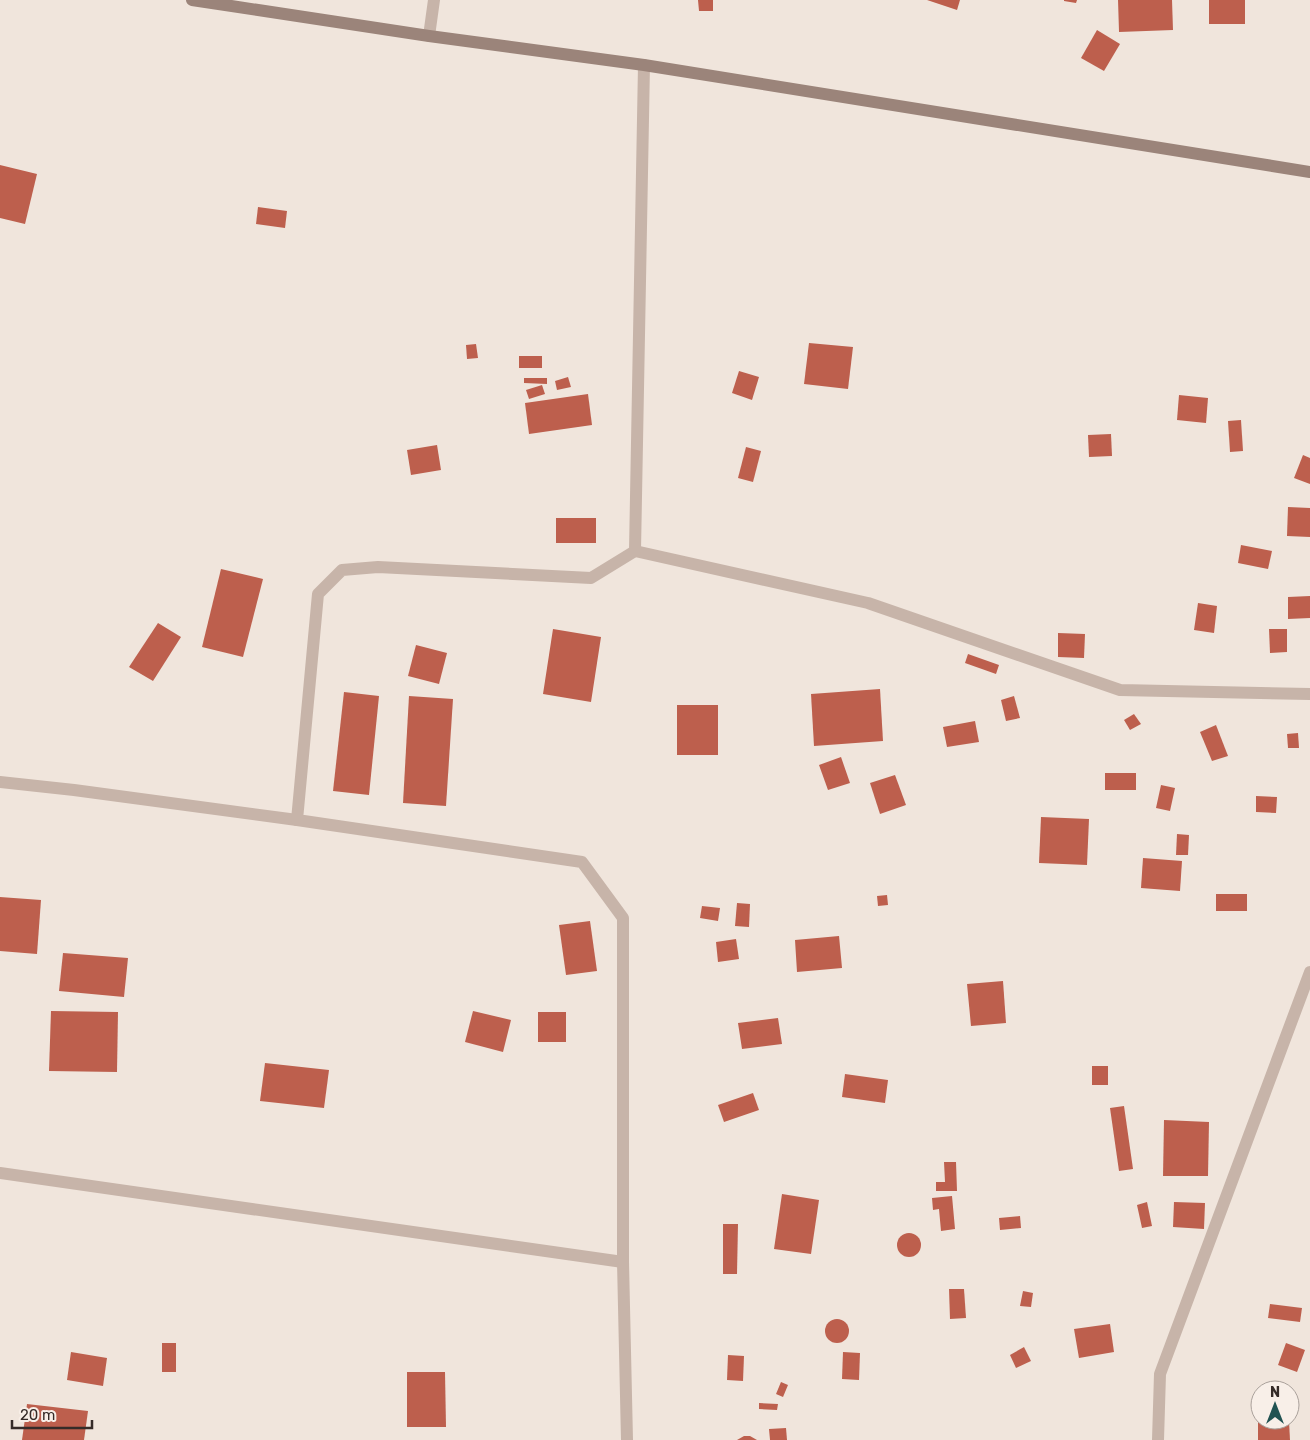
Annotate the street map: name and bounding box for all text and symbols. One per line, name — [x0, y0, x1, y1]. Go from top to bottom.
north arrow — [1250, 1380, 1300, 1430]
text: N — [1270, 1384, 1280, 1401]
scale bar — [12, 1398, 92, 1430]
text: 20 m — [20, 1406, 55, 1424]

